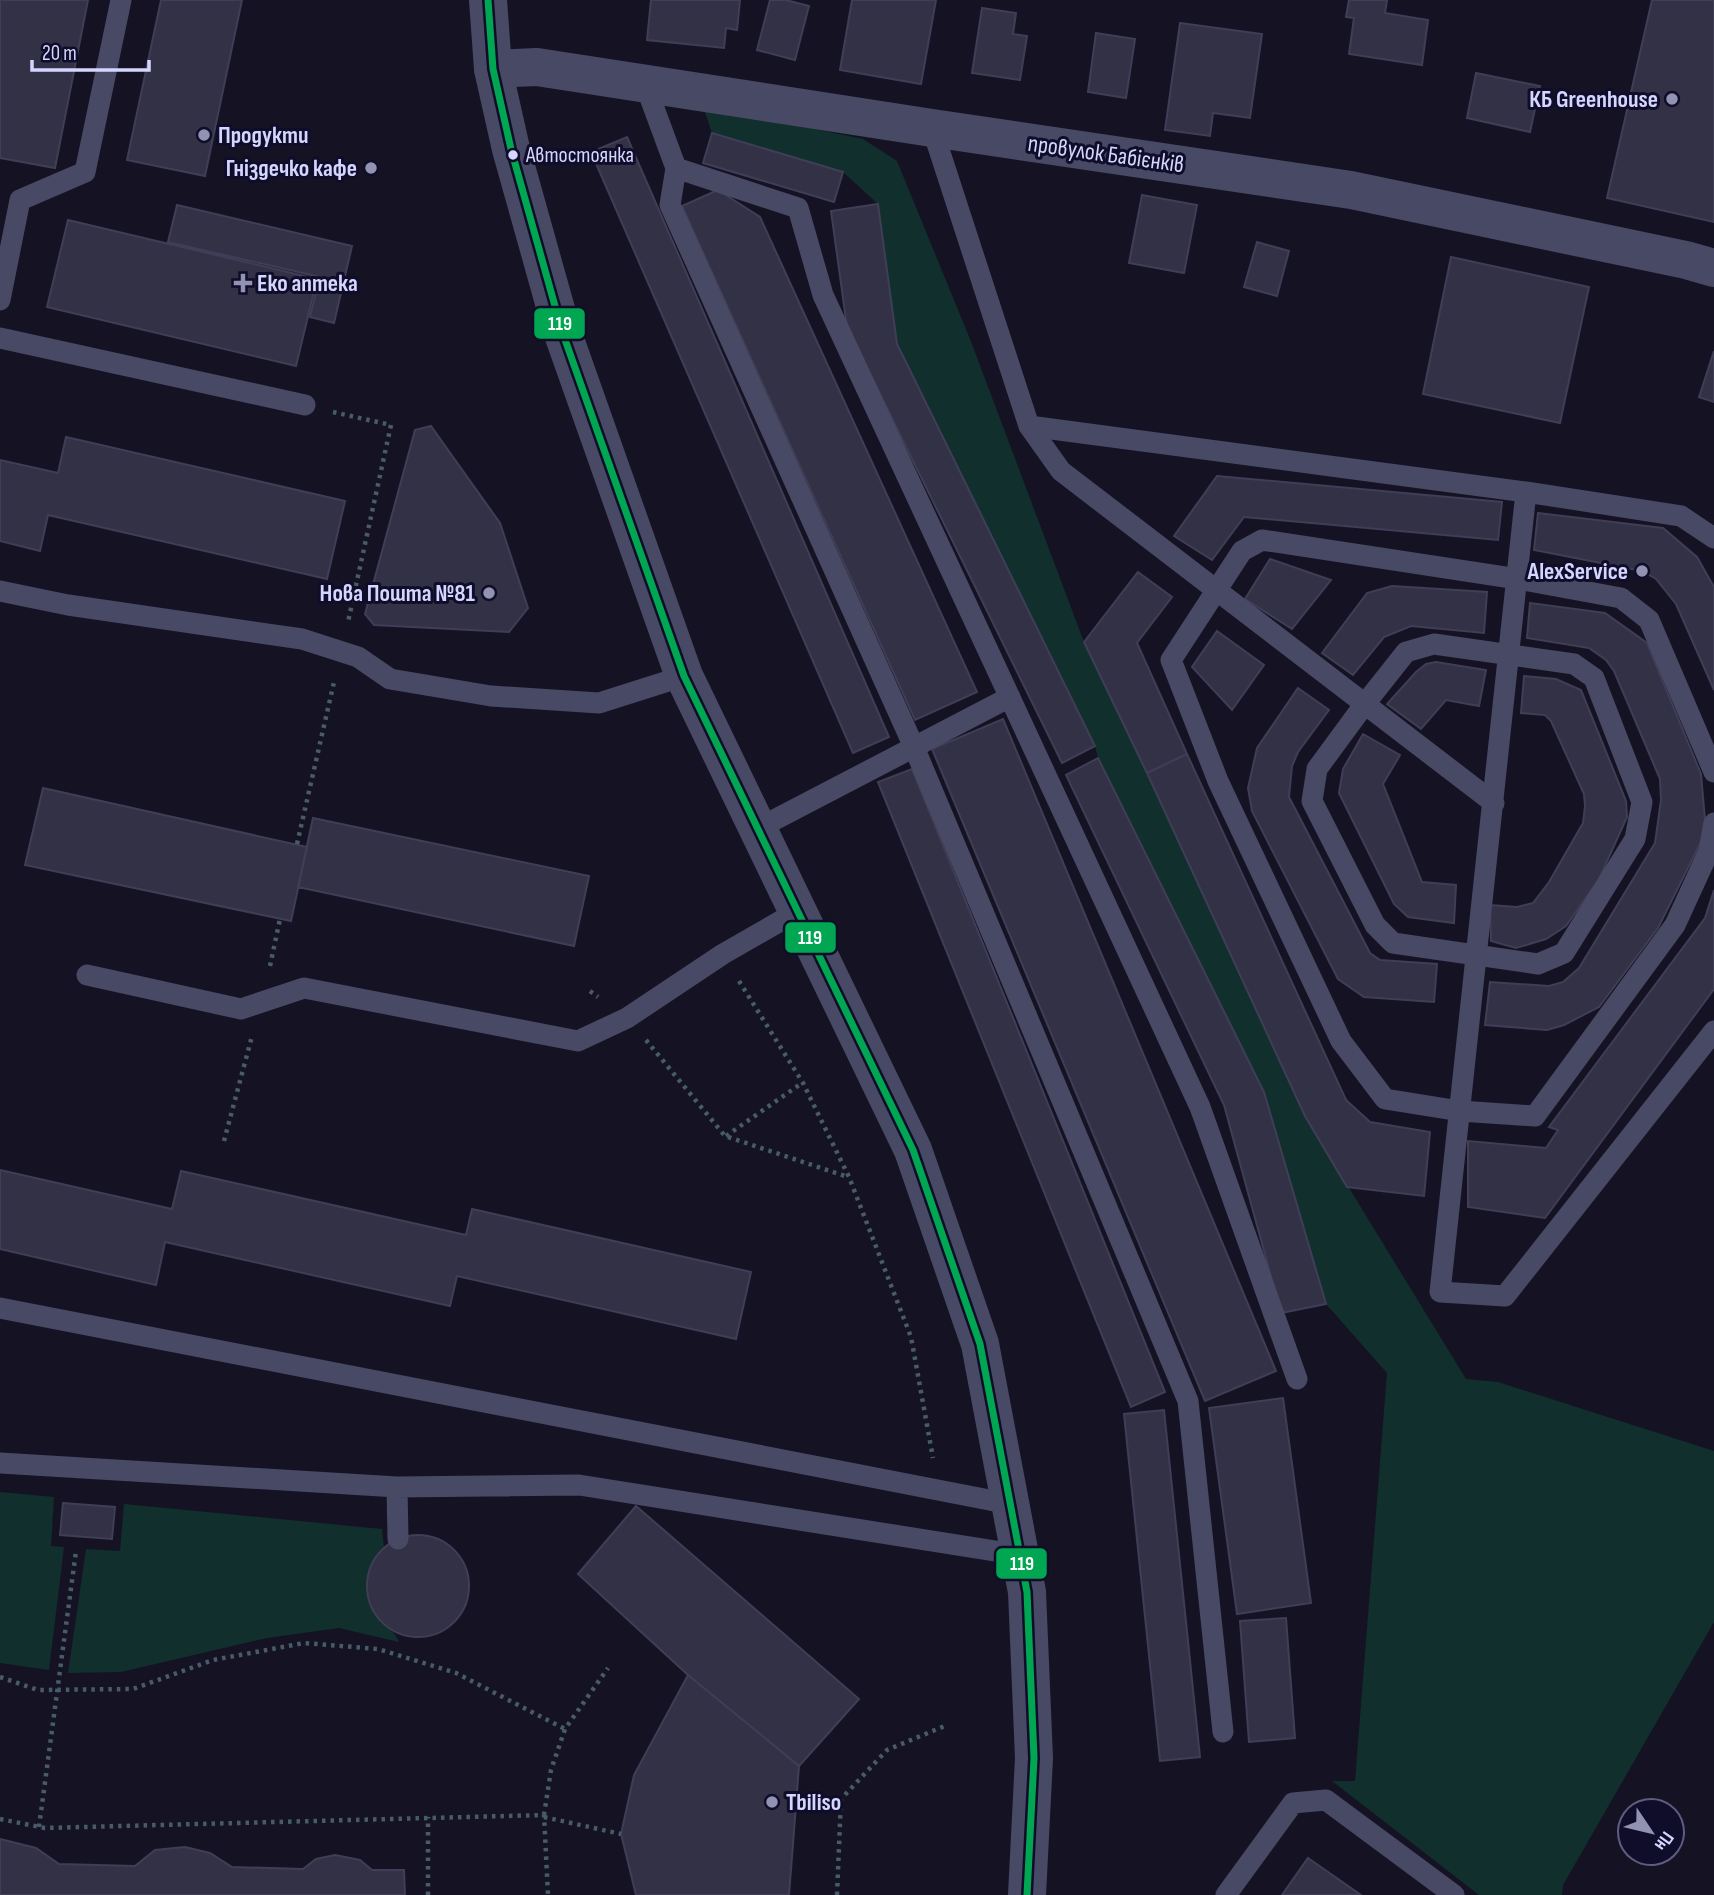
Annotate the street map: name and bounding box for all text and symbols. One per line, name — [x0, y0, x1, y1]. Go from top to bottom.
scale bar — [32, 28, 149, 72]
text: 20 m — [42, 41, 77, 66]
place label: КБ Greenhouse — [1529, 85, 1658, 114]
marker: КБ Greenhouse — [1664, 91, 1680, 107]
place label: Продукти — [218, 121, 308, 150]
marker: Продукти — [196, 127, 212, 143]
street label: провулок Бабієнків — [1026, 129, 1186, 179]
place label: Автостоянка — [525, 142, 634, 169]
marker: Автостоянка — [506, 148, 520, 162]
place label: Гніздечко кафе — [226, 154, 357, 183]
marker: Гніздечко кафе — [363, 160, 379, 176]
place label: Еко аптека — [257, 269, 358, 298]
marker: Еко аптека — [235, 275, 251, 291]
line badge: 119 — [533, 307, 586, 340]
text: 119 — [548, 313, 572, 336]
place label: AlexService — [1527, 557, 1628, 586]
marker: AlexService — [1634, 563, 1650, 579]
place label: Нова Пошта №81 — [320, 579, 476, 608]
marker: Нова Пошта №81 — [481, 585, 497, 601]
line badge: 119 — [784, 921, 837, 954]
text: 119 — [798, 927, 822, 950]
line badge: 119 — [995, 1547, 1048, 1580]
text: 119 — [1010, 1553, 1034, 1576]
place label: Tbiliso — [786, 1788, 841, 1817]
marker: Tbiliso — [764, 1794, 780, 1810]
north arrow — [1616, 1797, 1686, 1867]
text: Пн — [1649, 1827, 1678, 1855]

